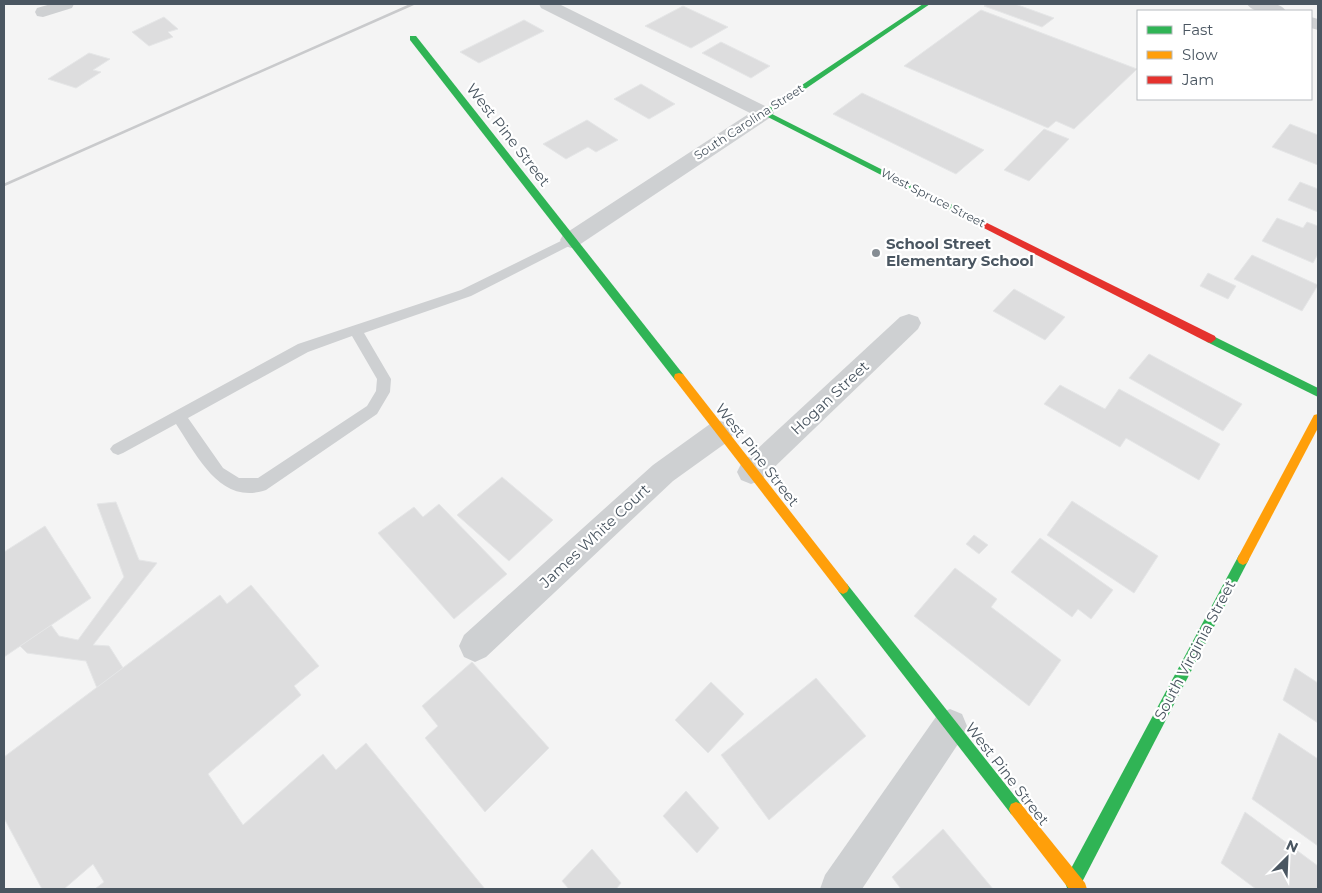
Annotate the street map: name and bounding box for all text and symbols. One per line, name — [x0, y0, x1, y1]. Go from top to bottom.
legend — [1137, 10, 1312, 100]
text: Fast — [1182, 20, 1213, 39]
text: Slow — [1182, 45, 1218, 64]
text: Jam — [1181, 70, 1214, 89]
street label: West Pine Street — [462, 79, 555, 190]
street label: South Carolina Street — [691, 80, 807, 163]
street label: West Spruce Street — [878, 165, 988, 231]
place label: School Street Elementary School — [886, 234, 1034, 270]
marker: School Street Elementary School — [870, 247, 882, 259]
street label: Hogan Street — [787, 357, 873, 439]
street label: West Pine Street — [711, 399, 804, 510]
street label: James White Court — [535, 480, 654, 592]
street label: South Virginia Street — [1150, 577, 1239, 723]
street label: West Pine Street — [961, 718, 1054, 829]
north arrow — [1262, 833, 1312, 883]
text: N — [1283, 836, 1301, 857]

